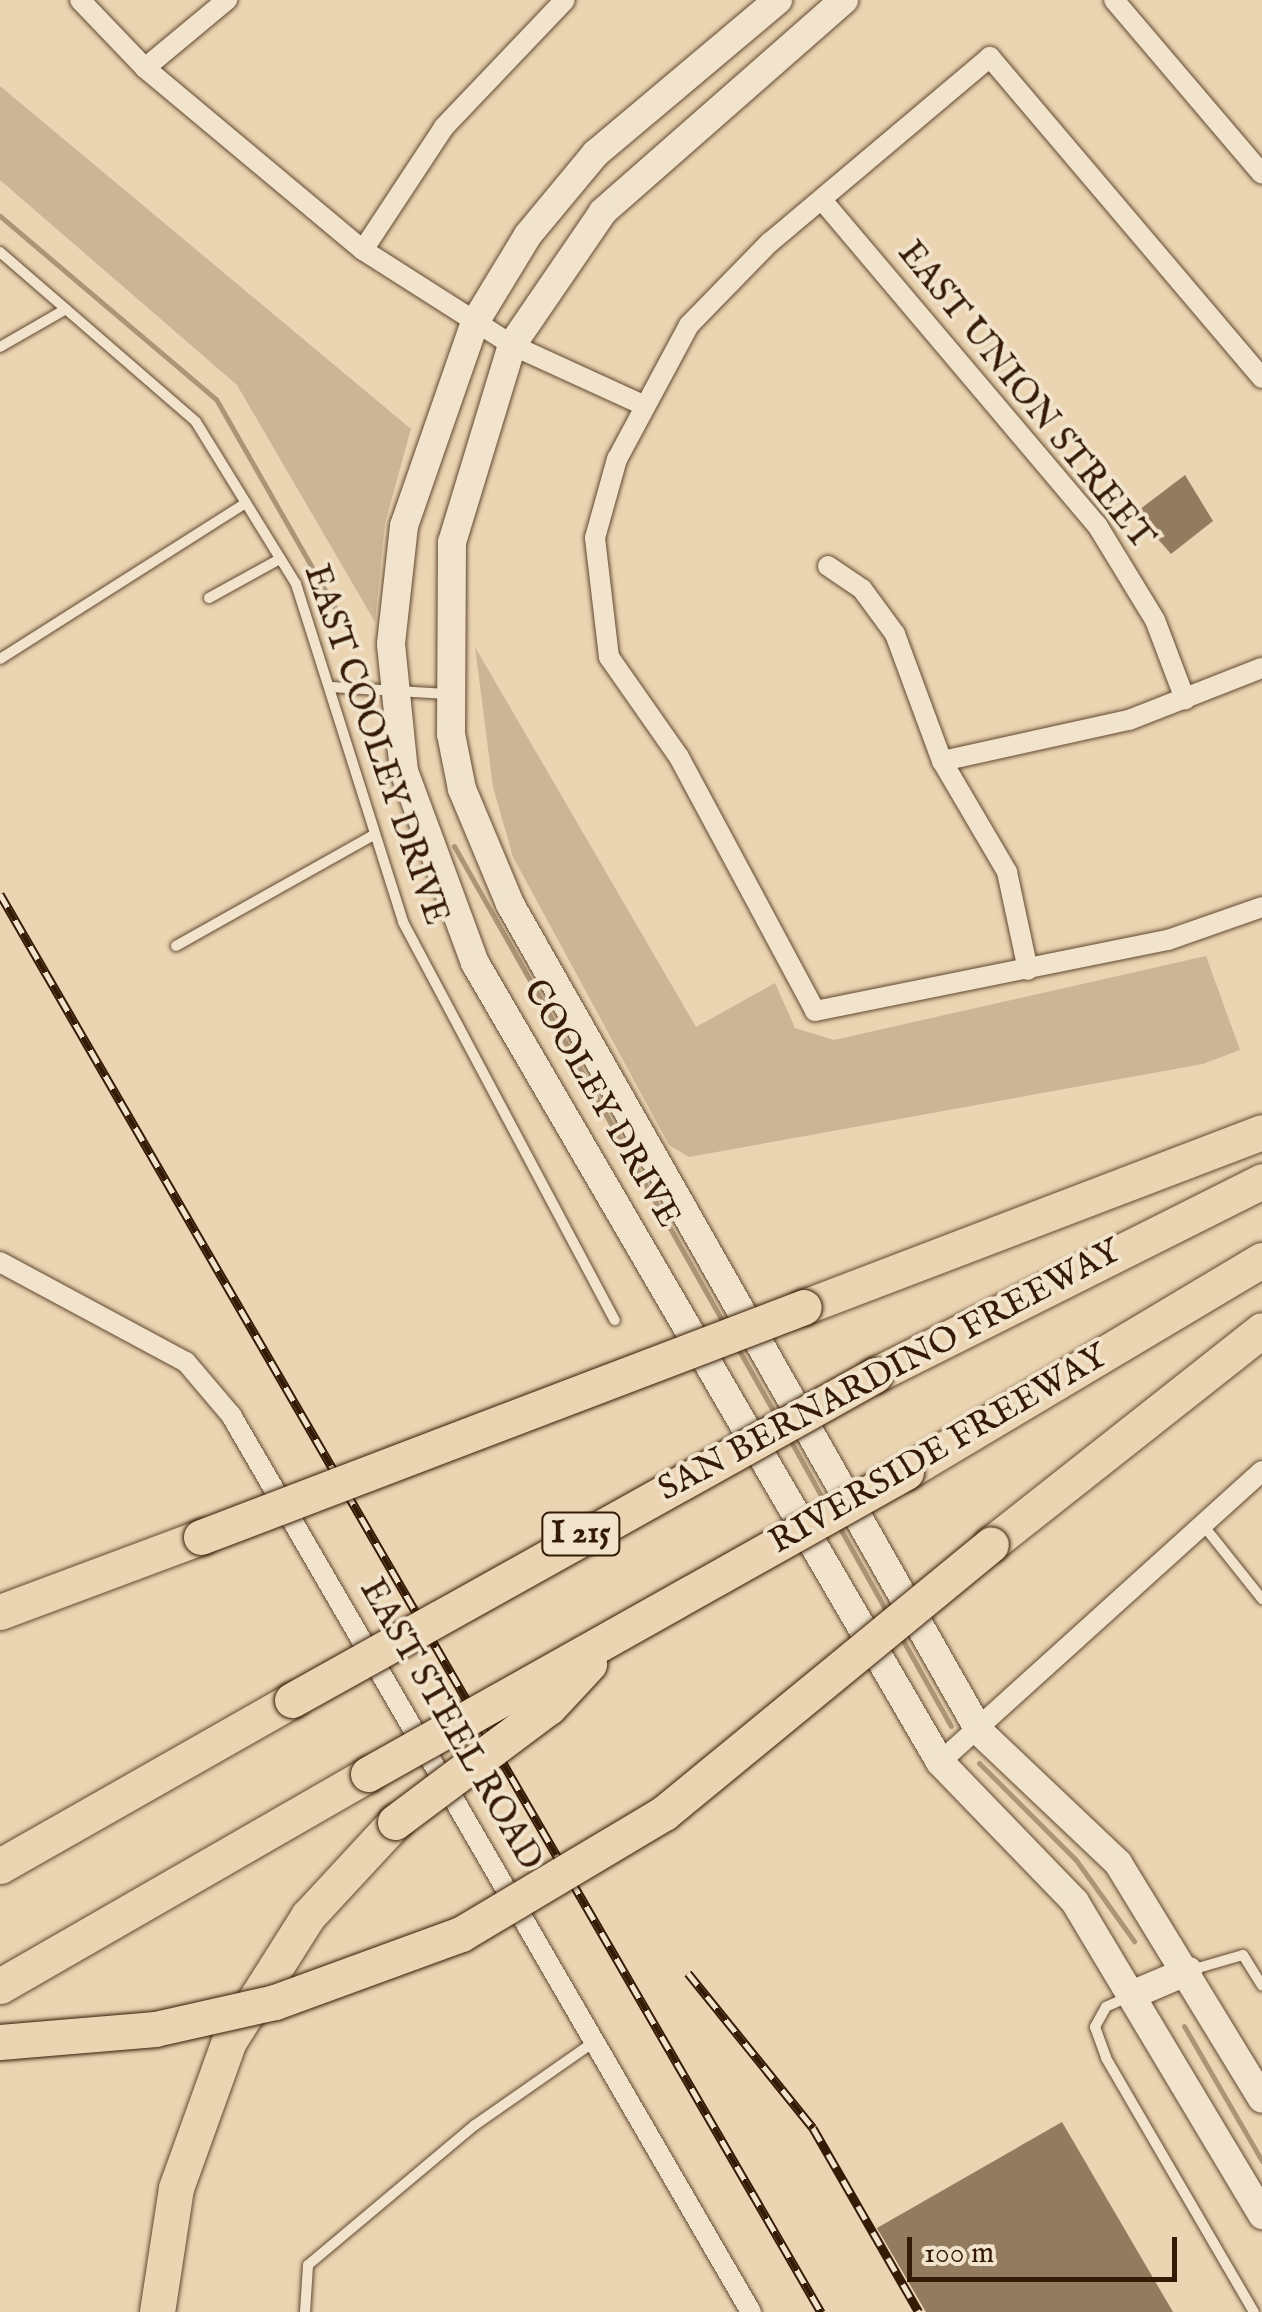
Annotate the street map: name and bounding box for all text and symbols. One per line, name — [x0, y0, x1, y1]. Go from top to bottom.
street label: EAST UNION STREET — [888, 234, 1162, 558]
street label: EAST COOLEY DRIVE — [294, 559, 456, 931]
street label: COOLEY DRIVE — [513, 973, 689, 1235]
street label: SAN BERNARDINO FREEWAY — [652, 1231, 1128, 1511]
street label: RIVERSIDE FREEWAY — [763, 1336, 1115, 1564]
road number: I 215 — [541, 1507, 621, 1561]
street label: EAST STEEL ROAD — [349, 1572, 551, 1878]
scale bar — [912, 2217, 1182, 2279]
text: 100 m — [924, 2235, 994, 2273]

